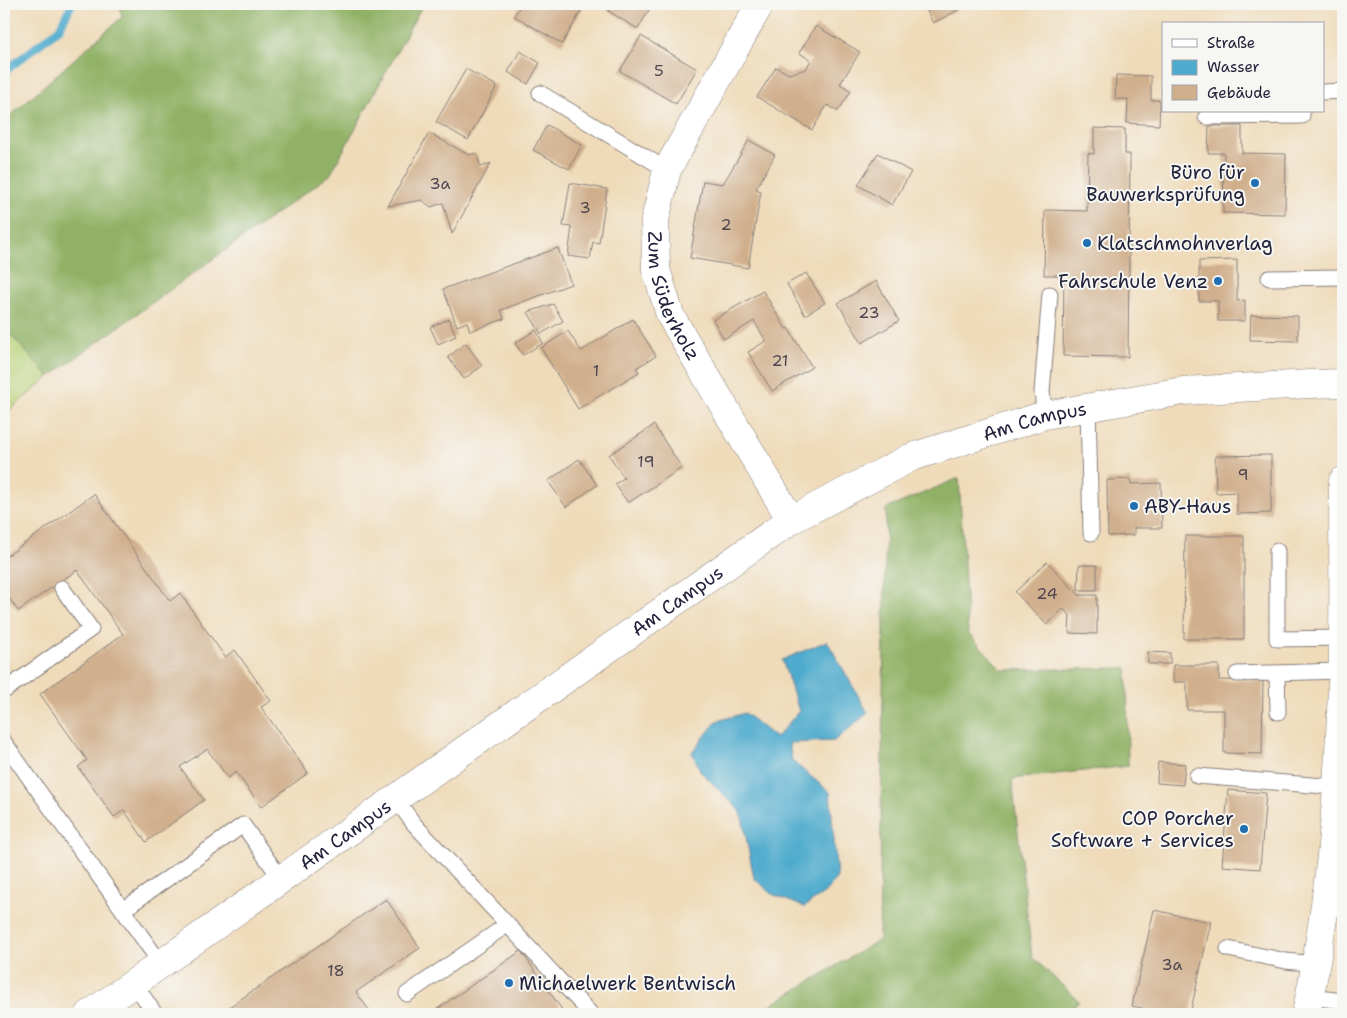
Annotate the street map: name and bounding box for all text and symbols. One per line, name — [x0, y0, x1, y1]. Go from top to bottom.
legend — [1162, 22, 1324, 112]
text: Straße — [1207, 33, 1255, 53]
text: Wasser — [1207, 57, 1260, 77]
house number: 5 — [654, 60, 664, 81]
text: Gebäude — [1207, 83, 1271, 103]
place label: Büro für Bauwerksprüfung — [1086, 160, 1245, 207]
house number: 3a — [430, 173, 450, 194]
marker: Büro für Bauwerksprüfung — [1249, 177, 1261, 189]
house number: 3 — [579, 197, 591, 218]
house number: 2 — [720, 214, 732, 235]
street label: Zum Süderholz — [643, 231, 706, 365]
place label: Klatschmohnverlag — [1097, 231, 1273, 256]
marker: Klatschmohnverlag — [1081, 237, 1093, 249]
place label: Fahrschule Venz — [1058, 269, 1208, 294]
marker: Fahrschule Venz — [1212, 275, 1224, 287]
house number: 23 — [858, 302, 880, 323]
house number: 21 — [771, 350, 789, 371]
house number: 1 — [593, 360, 599, 381]
street label: Am Campus — [979, 395, 1089, 446]
house number: 19 — [637, 451, 655, 472]
house number: 9 — [1237, 464, 1249, 485]
place label: ABY-Haus — [1144, 494, 1231, 519]
marker: ABY-Haus — [1128, 500, 1140, 512]
street label: Am Campus — [626, 559, 728, 641]
house number: 24 — [1036, 583, 1058, 604]
street label: Am Campus — [294, 793, 396, 875]
place label: COP Porcher Software + Services — [1051, 806, 1234, 853]
marker: COP Porcher Software + Services — [1238, 823, 1250, 835]
house number: 3a — [1162, 954, 1182, 975]
house number: 18 — [327, 960, 345, 981]
place label: Michaelwerk Bentwisch — [519, 971, 736, 996]
marker: Michaelwerk Bentwisch — [503, 977, 515, 989]

